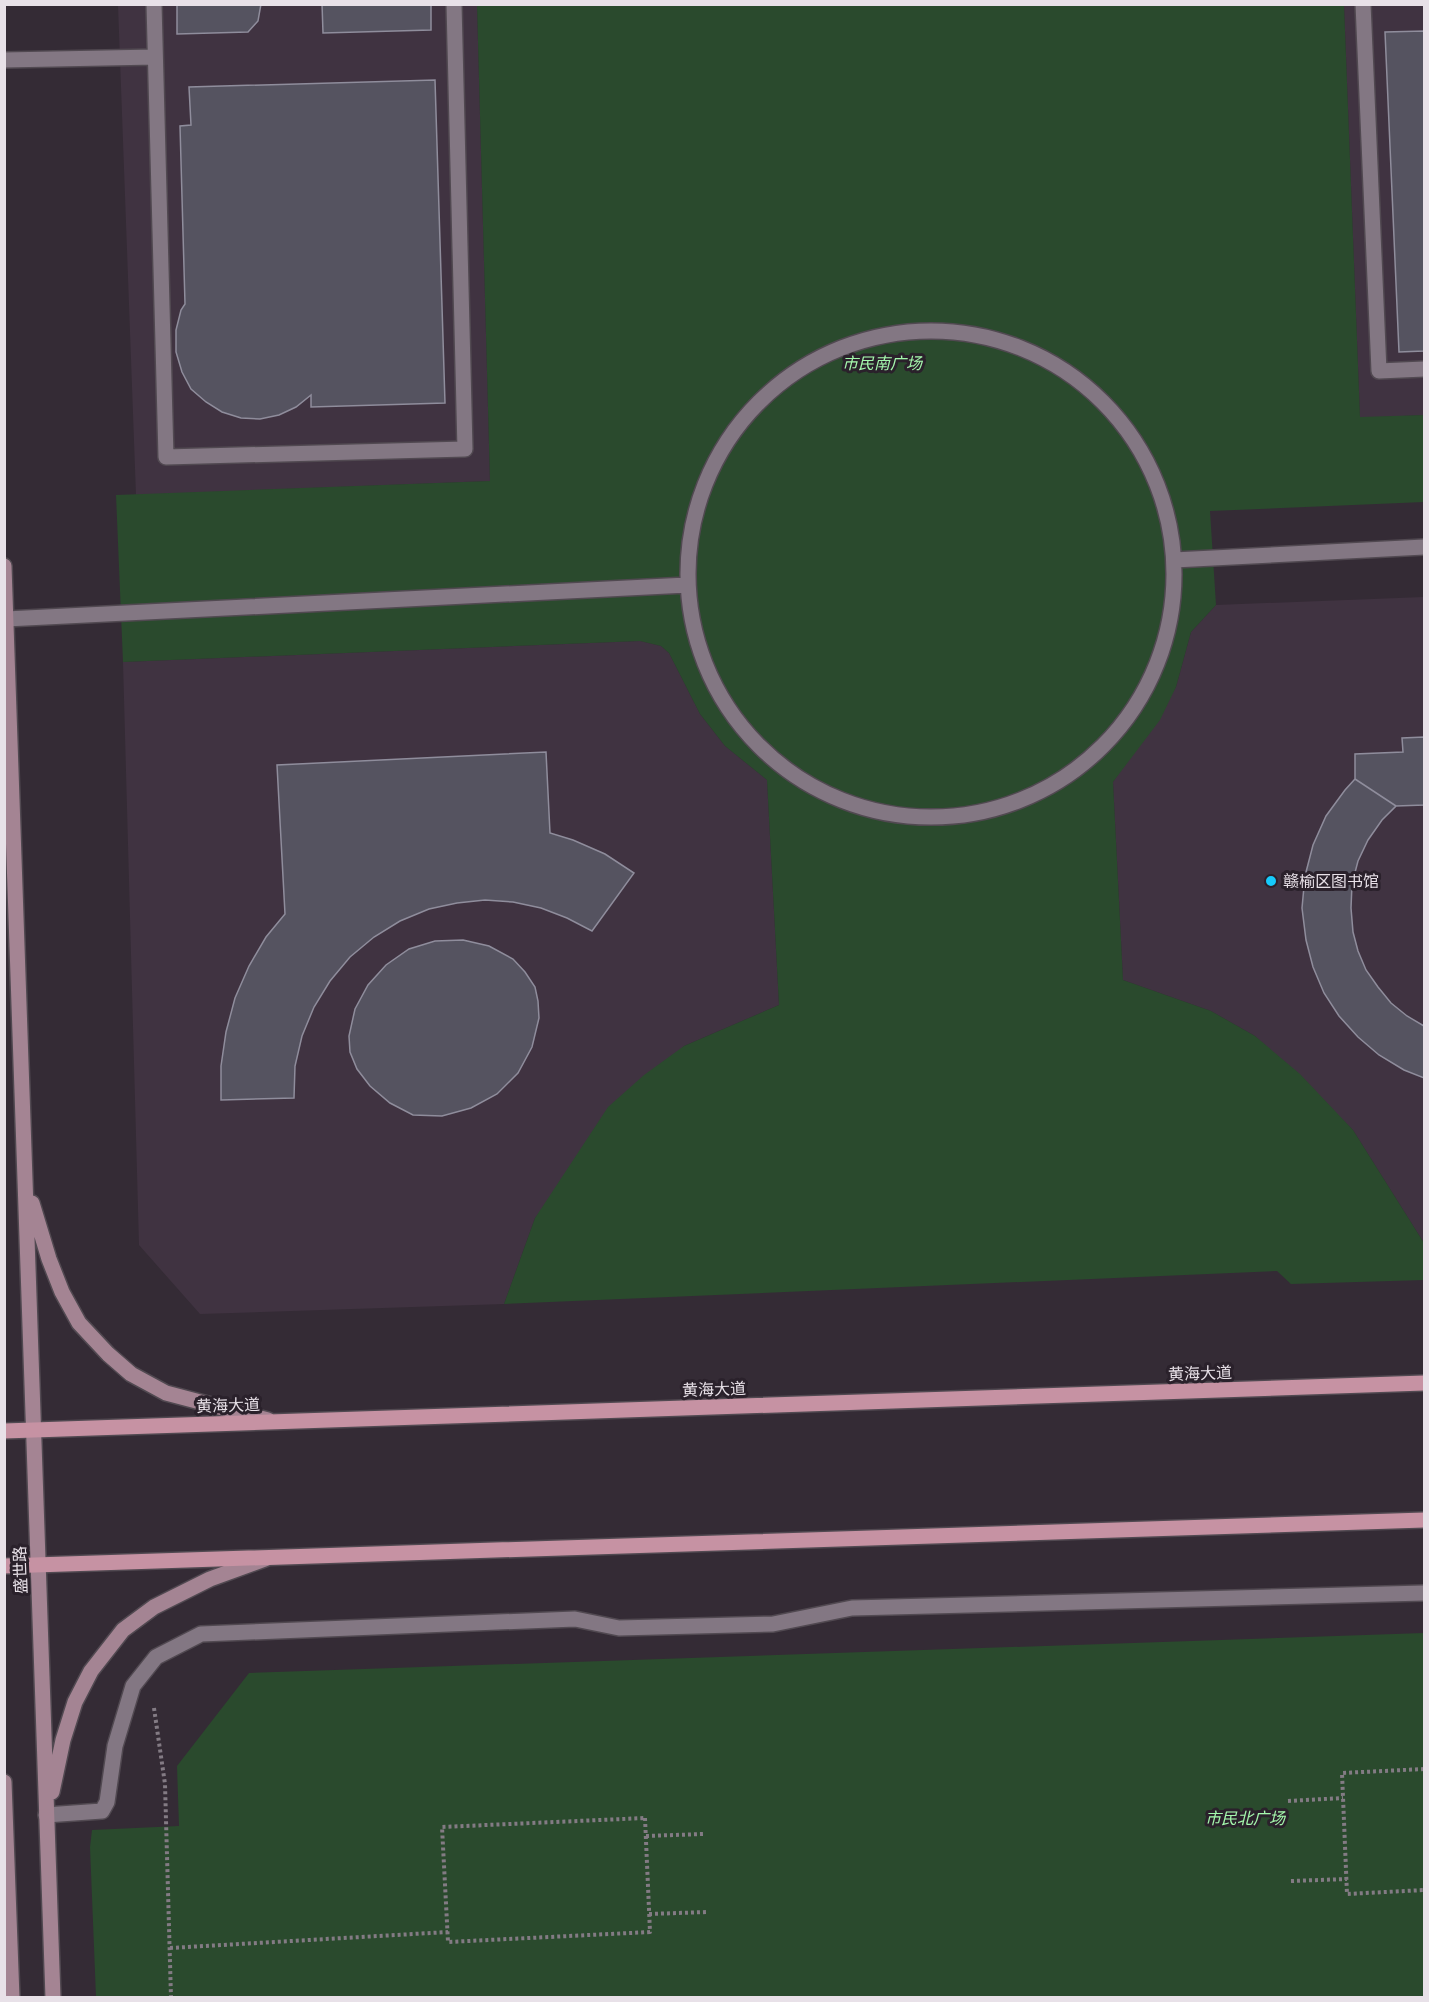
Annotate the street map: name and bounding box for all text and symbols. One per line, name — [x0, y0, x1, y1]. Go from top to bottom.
park label: 市民南广场 — [842, 353, 924, 373]
place label: 赣榆区图书馆 — [1283, 871, 1379, 891]
marker: 赣榆区图书馆 — [1264, 874, 1278, 888]
street label: 黄海大道 — [1168, 1362, 1232, 1384]
street label: 黄海大道 — [682, 1378, 746, 1400]
street label: 黄海大道 — [196, 1394, 260, 1416]
street label: 盛世路 — [9, 1546, 31, 1594]
park label: 市民北广场 — [1205, 1808, 1287, 1828]

